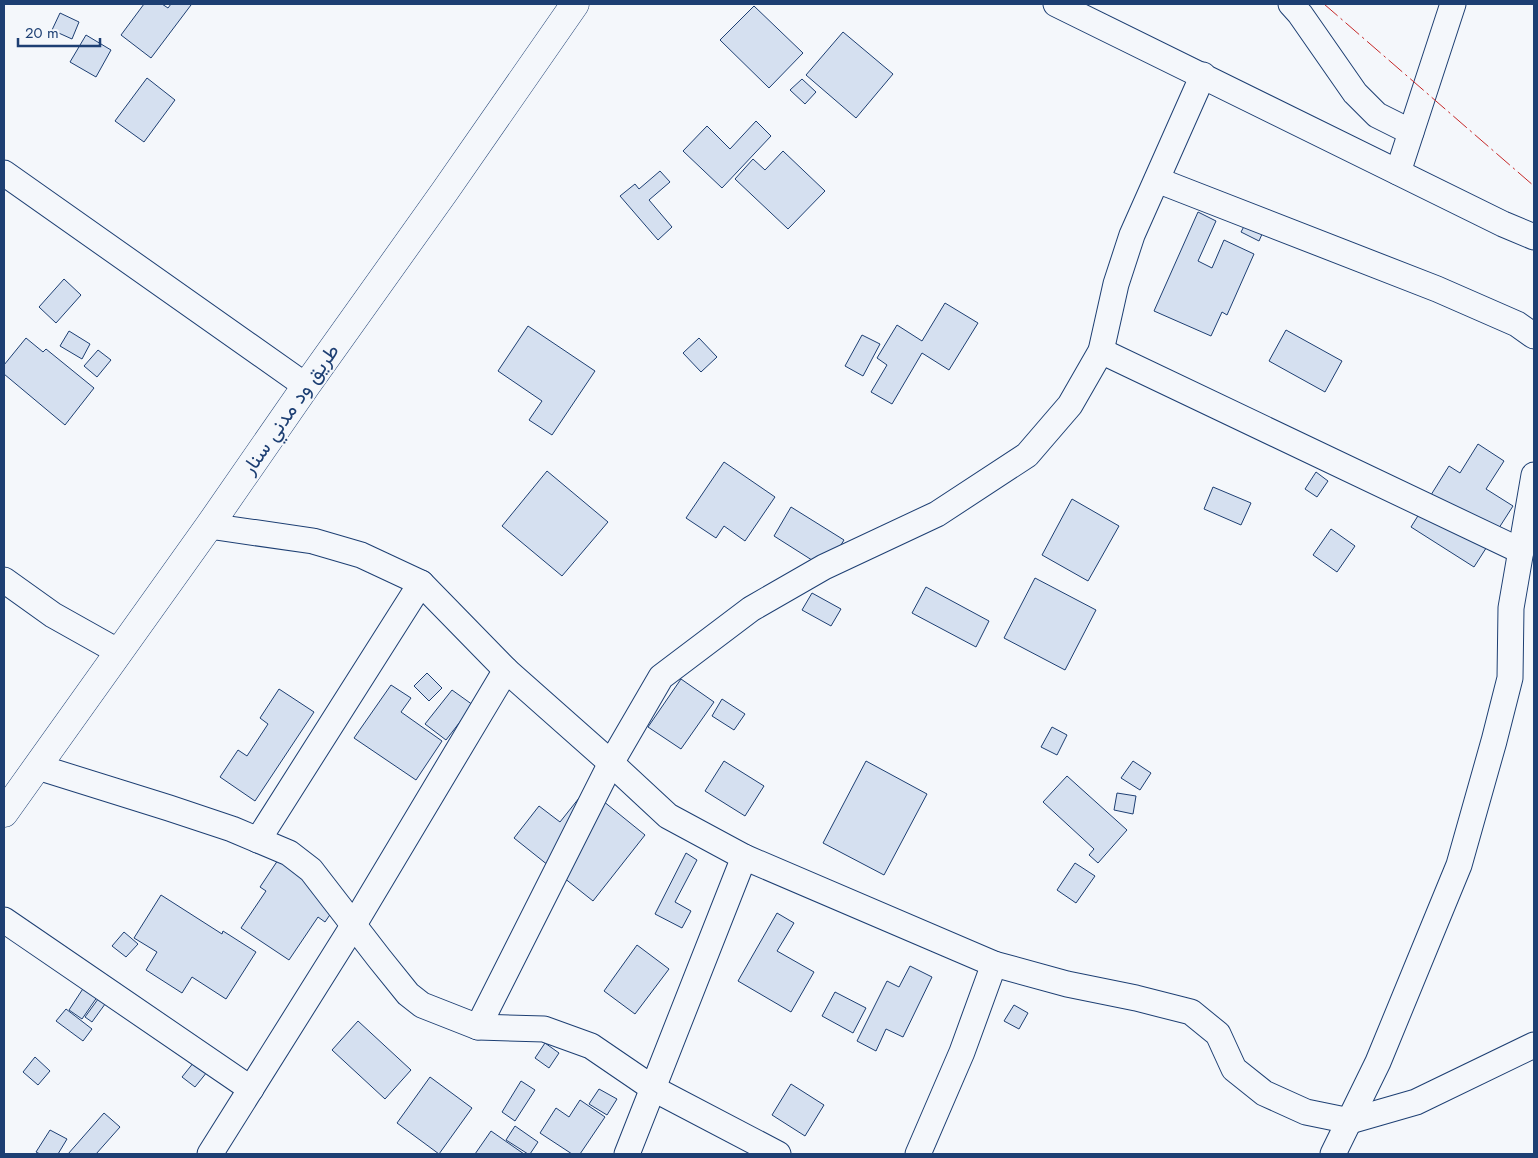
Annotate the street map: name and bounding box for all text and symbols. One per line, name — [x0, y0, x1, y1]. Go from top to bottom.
scale bar — [18, 15, 100, 47]
text: 20 m — [25, 22, 59, 44]
street label: طريق ود مدني سنار — [234, 338, 348, 482]

